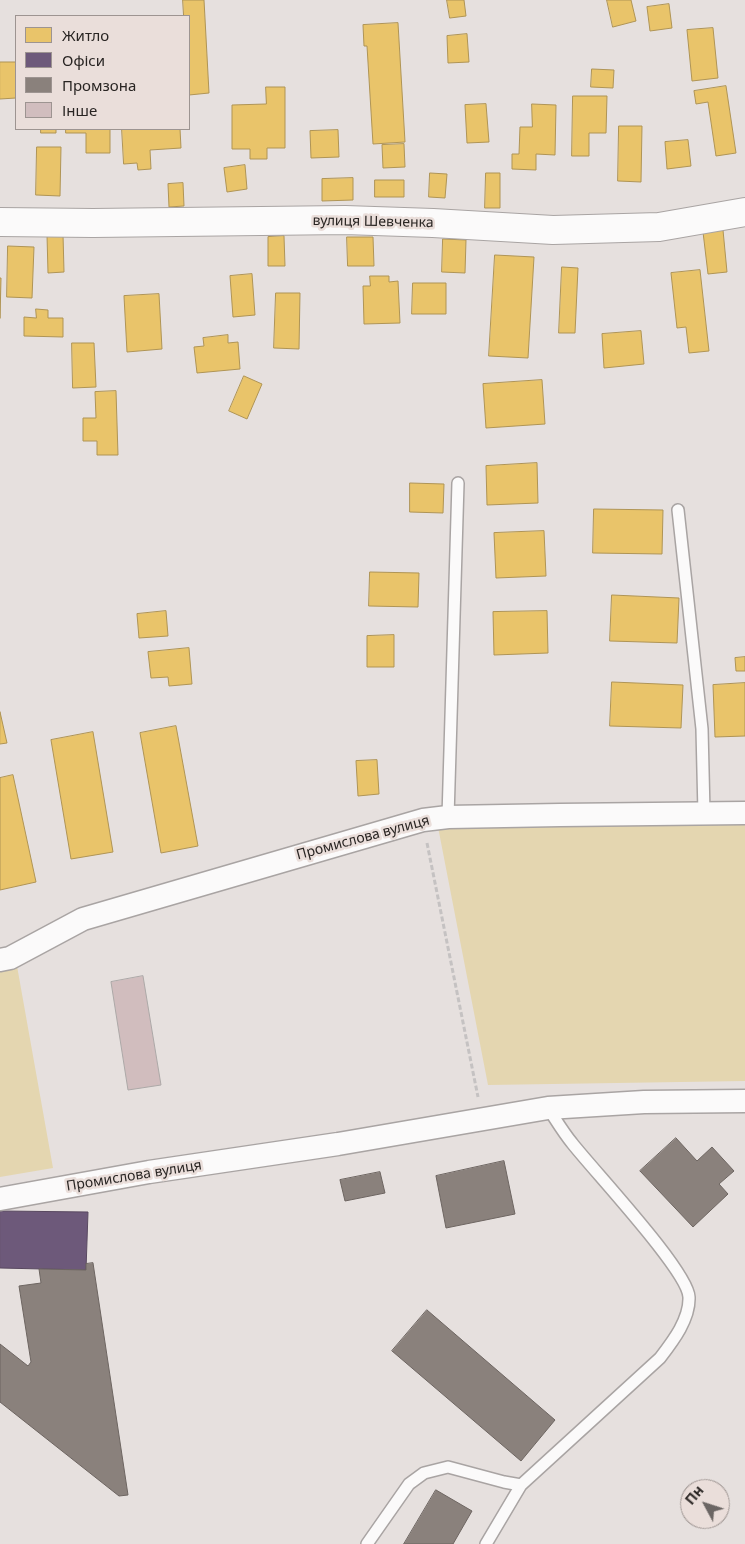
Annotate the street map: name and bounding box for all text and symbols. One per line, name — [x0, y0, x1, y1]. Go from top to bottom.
legend — [15, 15, 190, 130]
text: Житло — [62, 25, 109, 45]
text: Офіси — [62, 50, 105, 70]
text: Промзона — [62, 75, 136, 95]
text: Інше — [62, 100, 97, 120]
street label: вулиця Шевченка — [312, 213, 434, 231]
street label: Промислова вулиця — [295, 812, 431, 864]
street label: Промислова вулиця — [65, 1157, 203, 1195]
north arrow — [680, 1479, 730, 1529]
text: Пн — [680, 1481, 708, 1508]

